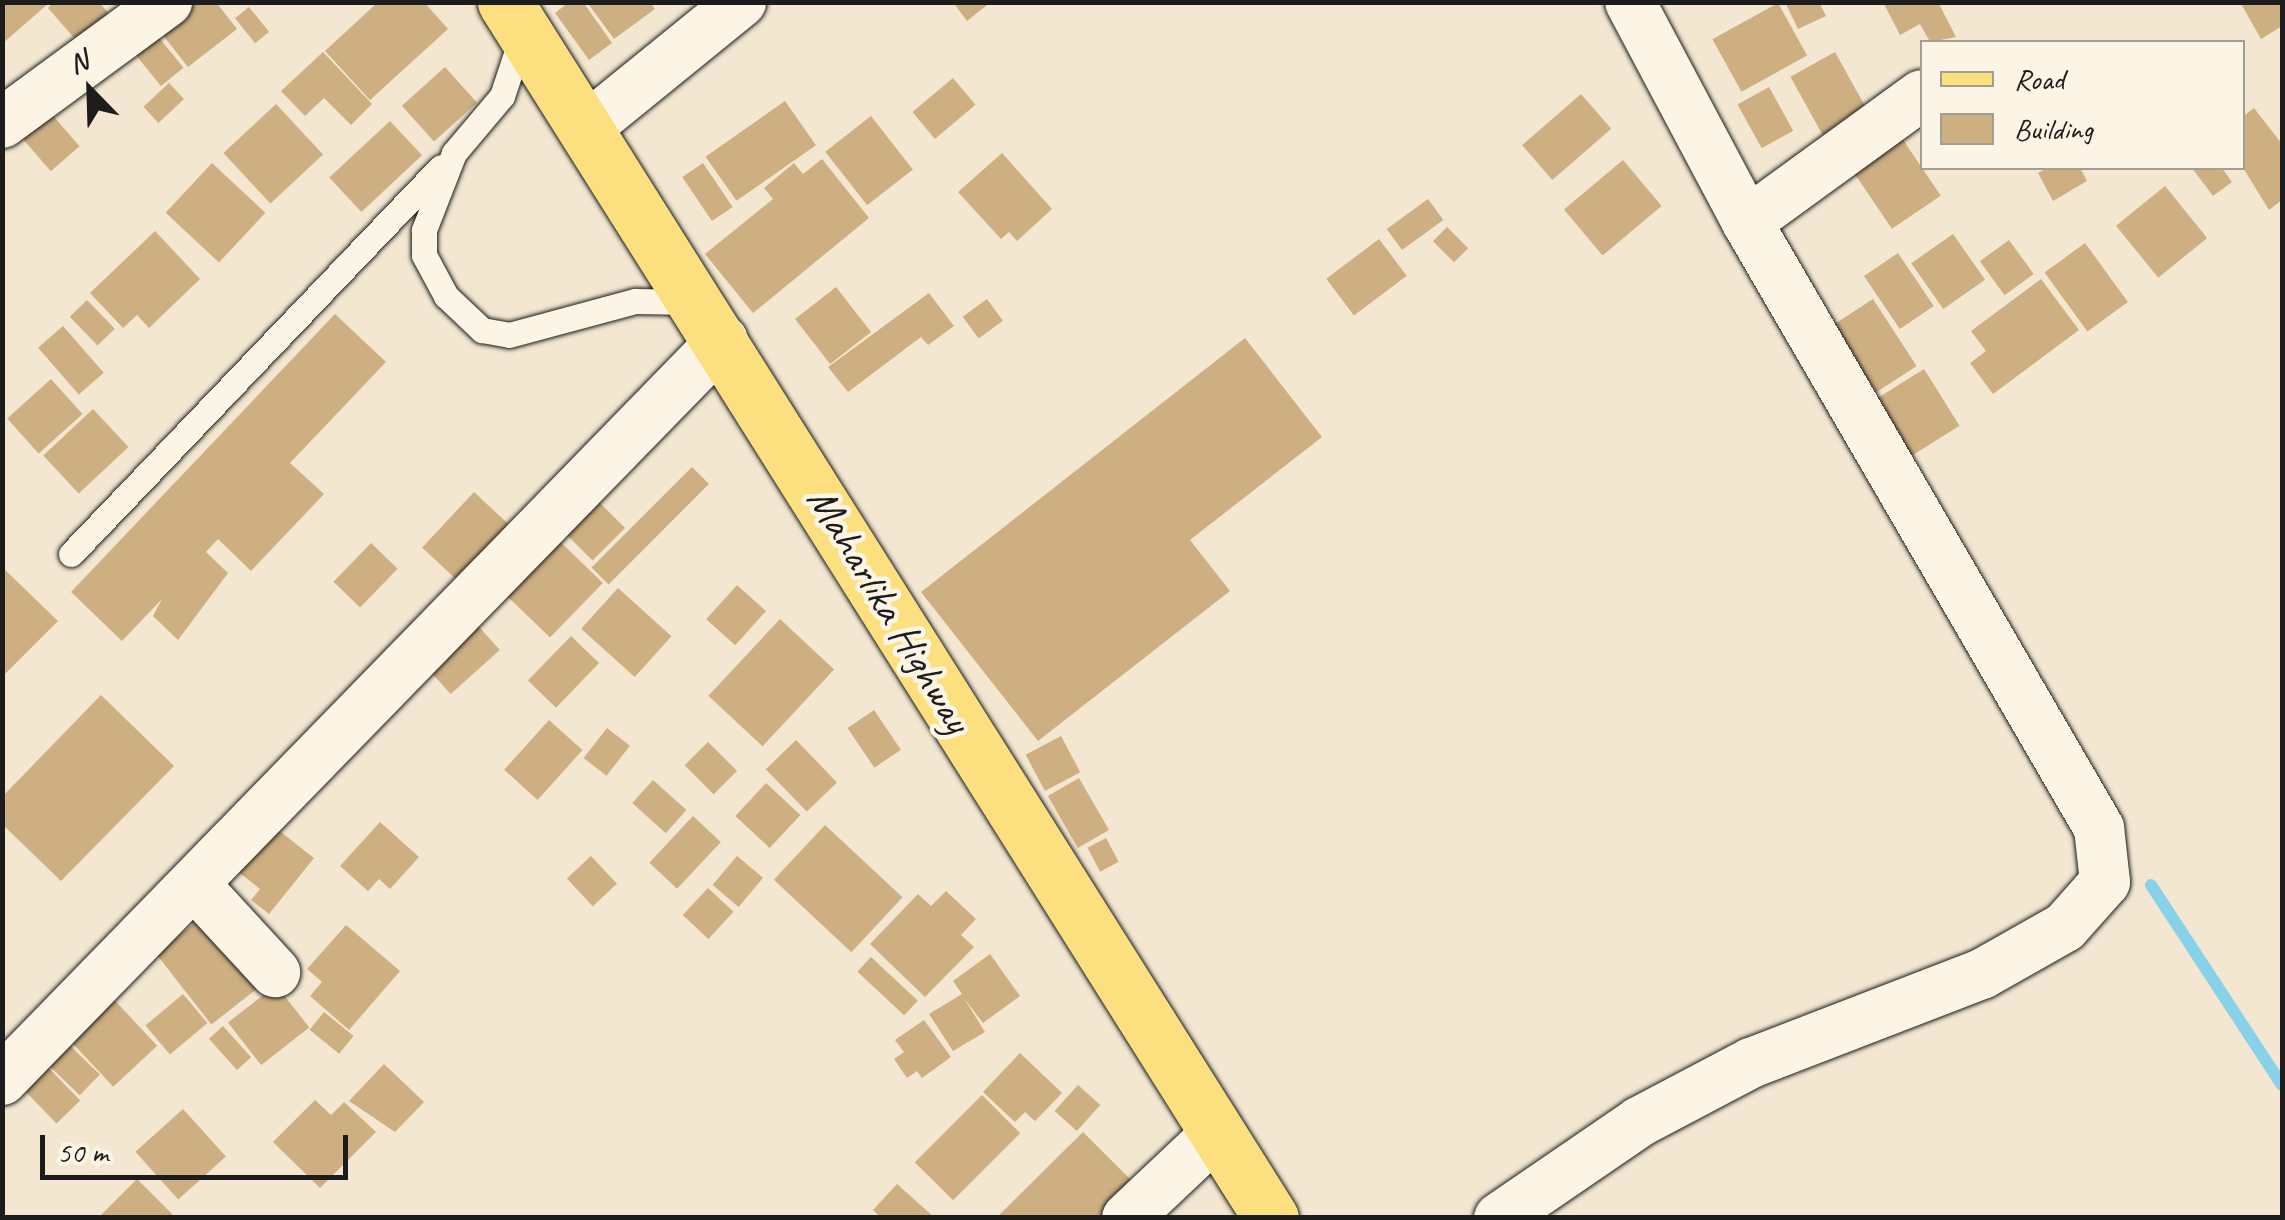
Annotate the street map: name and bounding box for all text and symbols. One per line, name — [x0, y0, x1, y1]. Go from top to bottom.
north arrow — [40, 40, 140, 140]
legend — [1920, 40, 2245, 170]
text: N — [63, 42, 93, 81]
text: Road — [2014, 60, 2064, 98]
text: Building — [2014, 110, 2093, 148]
street label: Maharlika Highway — [796, 478, 982, 742]
scale bar — [45, 1115, 352, 1177]
text: 50 m — [57, 1133, 108, 1171]

